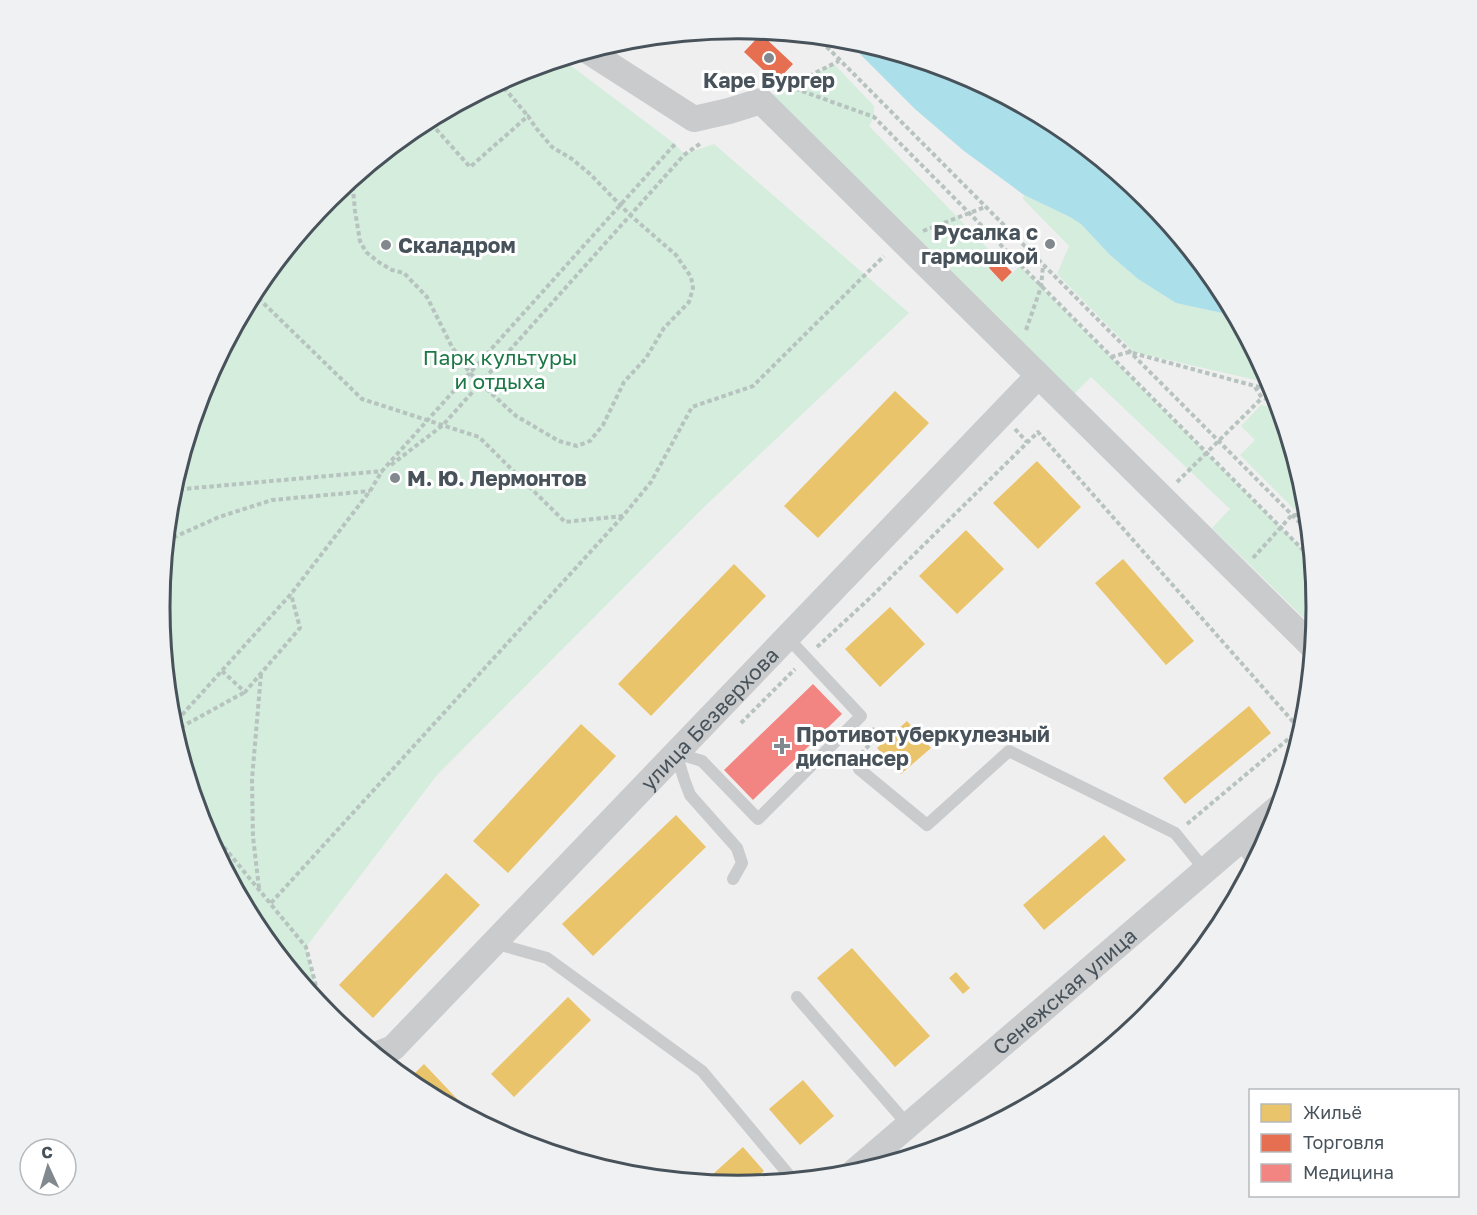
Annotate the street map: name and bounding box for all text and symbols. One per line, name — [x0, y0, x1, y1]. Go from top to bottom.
marker: Каре Бургер — [762, 51, 776, 65]
place label: Каре Бургер — [703, 67, 835, 93]
place label: Русалка с гармошкой — [921, 219, 1038, 269]
place label: Скаладром — [398, 232, 516, 258]
marker: Русалка с гармошкой — [1043, 237, 1057, 251]
marker: Скаладром — [379, 238, 393, 252]
park label: Парк культуры и отдыха — [423, 344, 577, 394]
place label: М. Ю. Лермонтов — [407, 465, 587, 491]
marker: М. Ю. Лермонтов — [388, 471, 402, 485]
street label: улица Безверхова — [635, 642, 784, 795]
place label: Противотуберкулезный диспансер — [796, 721, 1050, 771]
marker: Противотуберкулезный диспансер — [773, 737, 791, 755]
street label: Сенежская улица — [987, 922, 1142, 1060]
legend — [1249, 1089, 1459, 1197]
text: Жильё — [1303, 1101, 1362, 1123]
text: Торговля — [1303, 1131, 1384, 1153]
north arrow — [18, 1137, 78, 1197]
text: С — [41, 1142, 53, 1162]
text: Медицина — [1303, 1161, 1394, 1183]

